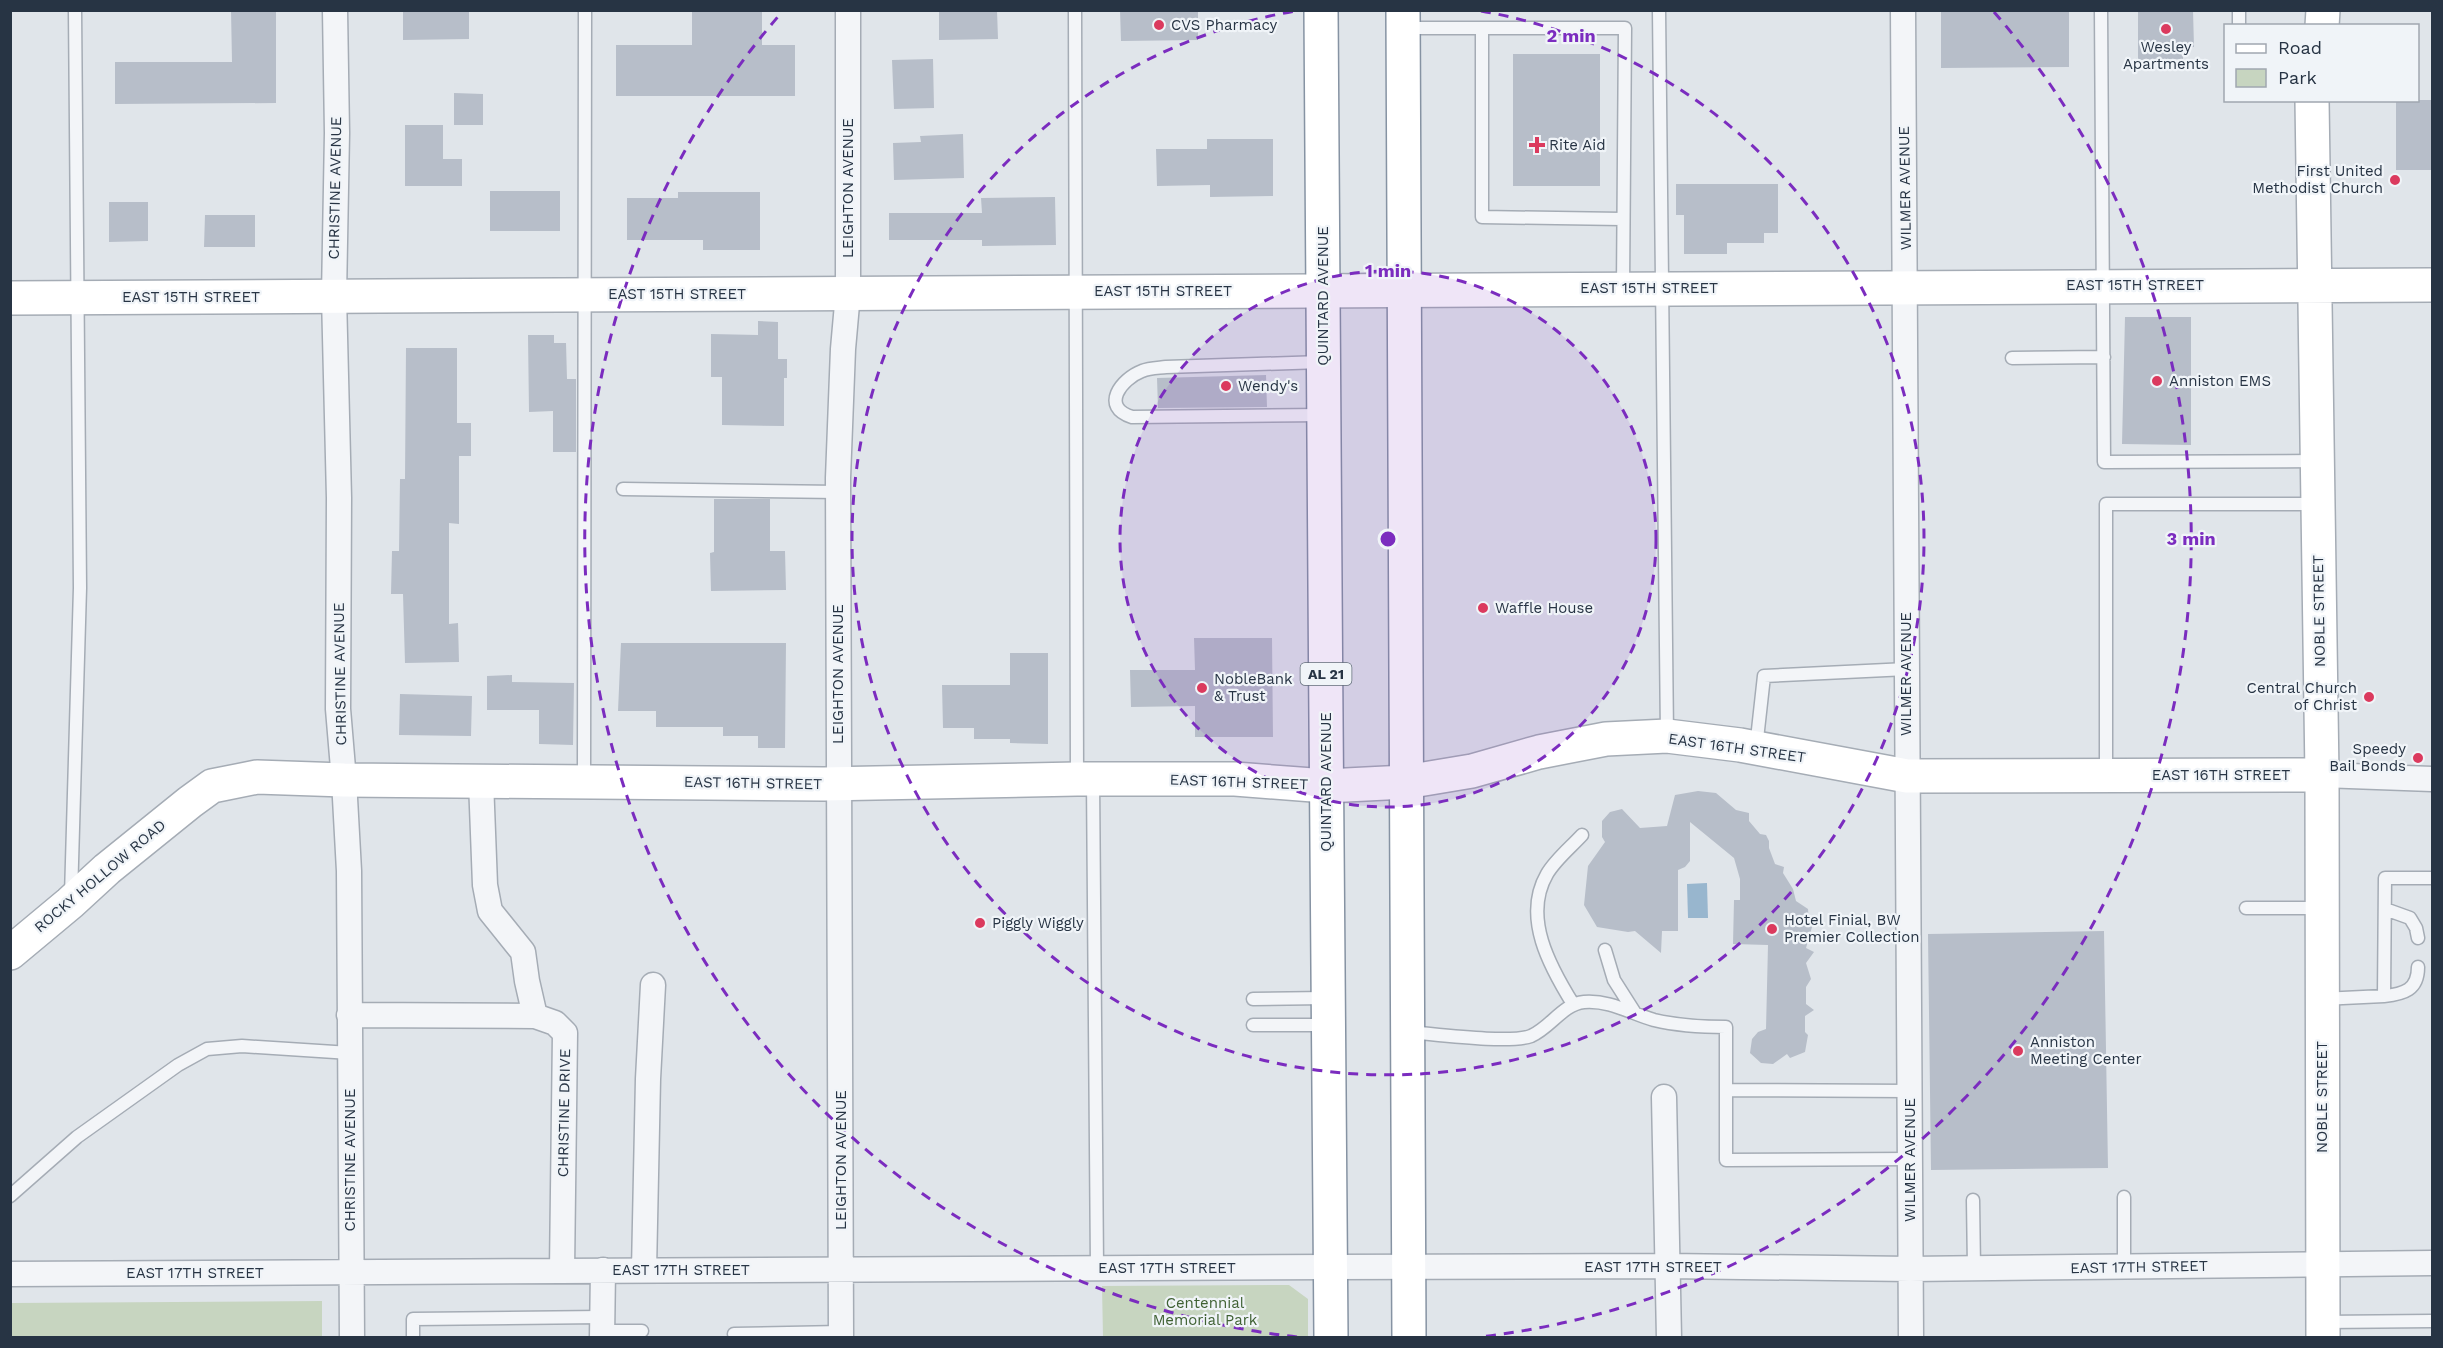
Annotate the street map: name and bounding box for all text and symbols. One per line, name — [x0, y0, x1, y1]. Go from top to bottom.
place label: CVS Pharmacy — [1171, 16, 1277, 34]
marker: CVS Pharmacy — [1152, 18, 1166, 32]
marker: Wesley Apartments — [2159, 22, 2173, 36]
legend — [2224, 24, 2419, 102]
text: 2 min — [1546, 25, 1596, 46]
text: Road — [2278, 37, 2322, 58]
place label: Wesley Apartments — [2123, 38, 2209, 73]
text: Park — [2278, 67, 2317, 88]
street label: CHRISTINE AVENUE — [325, 116, 345, 260]
street label: LEIGHTON AVENUE — [839, 118, 857, 258]
street label: WILMER AVENUE — [1895, 126, 1915, 250]
place label: Rite Aid — [1549, 136, 1606, 154]
marker: Rite Aid — [1530, 138, 1544, 152]
place label: First United Methodist Church — [2252, 162, 2383, 197]
marker: First United Methodist Church — [2388, 173, 2402, 187]
street label: QUINTARD AVENUE — [1314, 226, 1332, 366]
text: 1 min — [1365, 260, 1411, 281]
street label: EAST 15TH STREET — [2066, 276, 2204, 294]
street label: EAST 15TH STREET — [1580, 279, 1718, 297]
street label: EAST 15TH STREET — [1094, 282, 1232, 300]
street label: EAST 15TH STREET — [608, 285, 746, 303]
street label: EAST 15TH STREET — [122, 288, 260, 306]
place label: Anniston EMS — [2169, 372, 2271, 390]
marker: Anniston EMS — [2150, 374, 2164, 388]
place label: Wendy's — [1238, 377, 1298, 395]
marker: Wendy's — [1219, 379, 1233, 393]
text: 3 min — [2166, 528, 2216, 549]
centre of rings — [1378, 529, 1398, 549]
street label: NOBLE STREET — [2309, 555, 2329, 667]
place label: Waffle House — [1495, 599, 1593, 617]
marker: Waffle House — [1476, 601, 1490, 615]
street label: CHRISTINE AVENUE — [330, 602, 350, 746]
street label: LEIGHTON AVENUE — [829, 604, 847, 744]
street label: WILMER AVENUE — [1897, 612, 1915, 736]
road number: AL 21 — [1300, 663, 1352, 685]
place label: NobleBank & Trust — [1214, 670, 1293, 705]
place label: Central Church of Christ — [2247, 679, 2358, 714]
marker: NobleBank & Trust — [1195, 681, 1209, 695]
marker: Central Church of Christ — [2362, 690, 2376, 704]
street label: QUINTARD AVENUE — [1317, 712, 1335, 852]
street label: EAST 16TH STREET — [1667, 729, 1807, 767]
place label: Speedy Bail Bonds — [2329, 740, 2406, 775]
marker: Speedy Bail Bonds — [2411, 751, 2425, 765]
street label: EAST 16TH STREET — [2152, 766, 2290, 784]
street label: EAST 16TH STREET — [1169, 771, 1309, 793]
street label: EAST 16TH STREET — [684, 773, 822, 793]
street label: ROCKY HOLLOW ROAD — [31, 816, 169, 936]
place label: Hotel Finial, BW Premier Collection — [1784, 911, 1920, 946]
place label: Piggly Wiggly — [992, 914, 1084, 932]
marker: Piggly Wiggly — [973, 916, 987, 930]
marker: Hotel Finial, BW Premier Collection — [1765, 922, 1779, 936]
place label: Anniston Meeting Center — [2030, 1033, 2142, 1068]
street label: NOBLE STREET — [2313, 1041, 2331, 1153]
marker: Anniston Meeting Center — [2011, 1044, 2025, 1058]
street label: CHRISTINE DRIVE — [554, 1049, 574, 1177]
street label: CHRISTINE AVENUE — [341, 1089, 359, 1231]
street label: LEIGHTON AVENUE — [832, 1090, 850, 1230]
street label: WILMER AVENUE — [1901, 1098, 1919, 1222]
street label: EAST 17TH STREET — [2070, 1257, 2208, 1277]
street label: EAST 17TH STREET — [1584, 1258, 1722, 1276]
street label: EAST 17TH STREET — [1098, 1259, 1236, 1277]
street label: EAST 17TH STREET — [612, 1261, 750, 1279]
street label: EAST 17TH STREET — [126, 1264, 264, 1282]
park label: Centennial Memorial Park — [1153, 1294, 1258, 1329]

